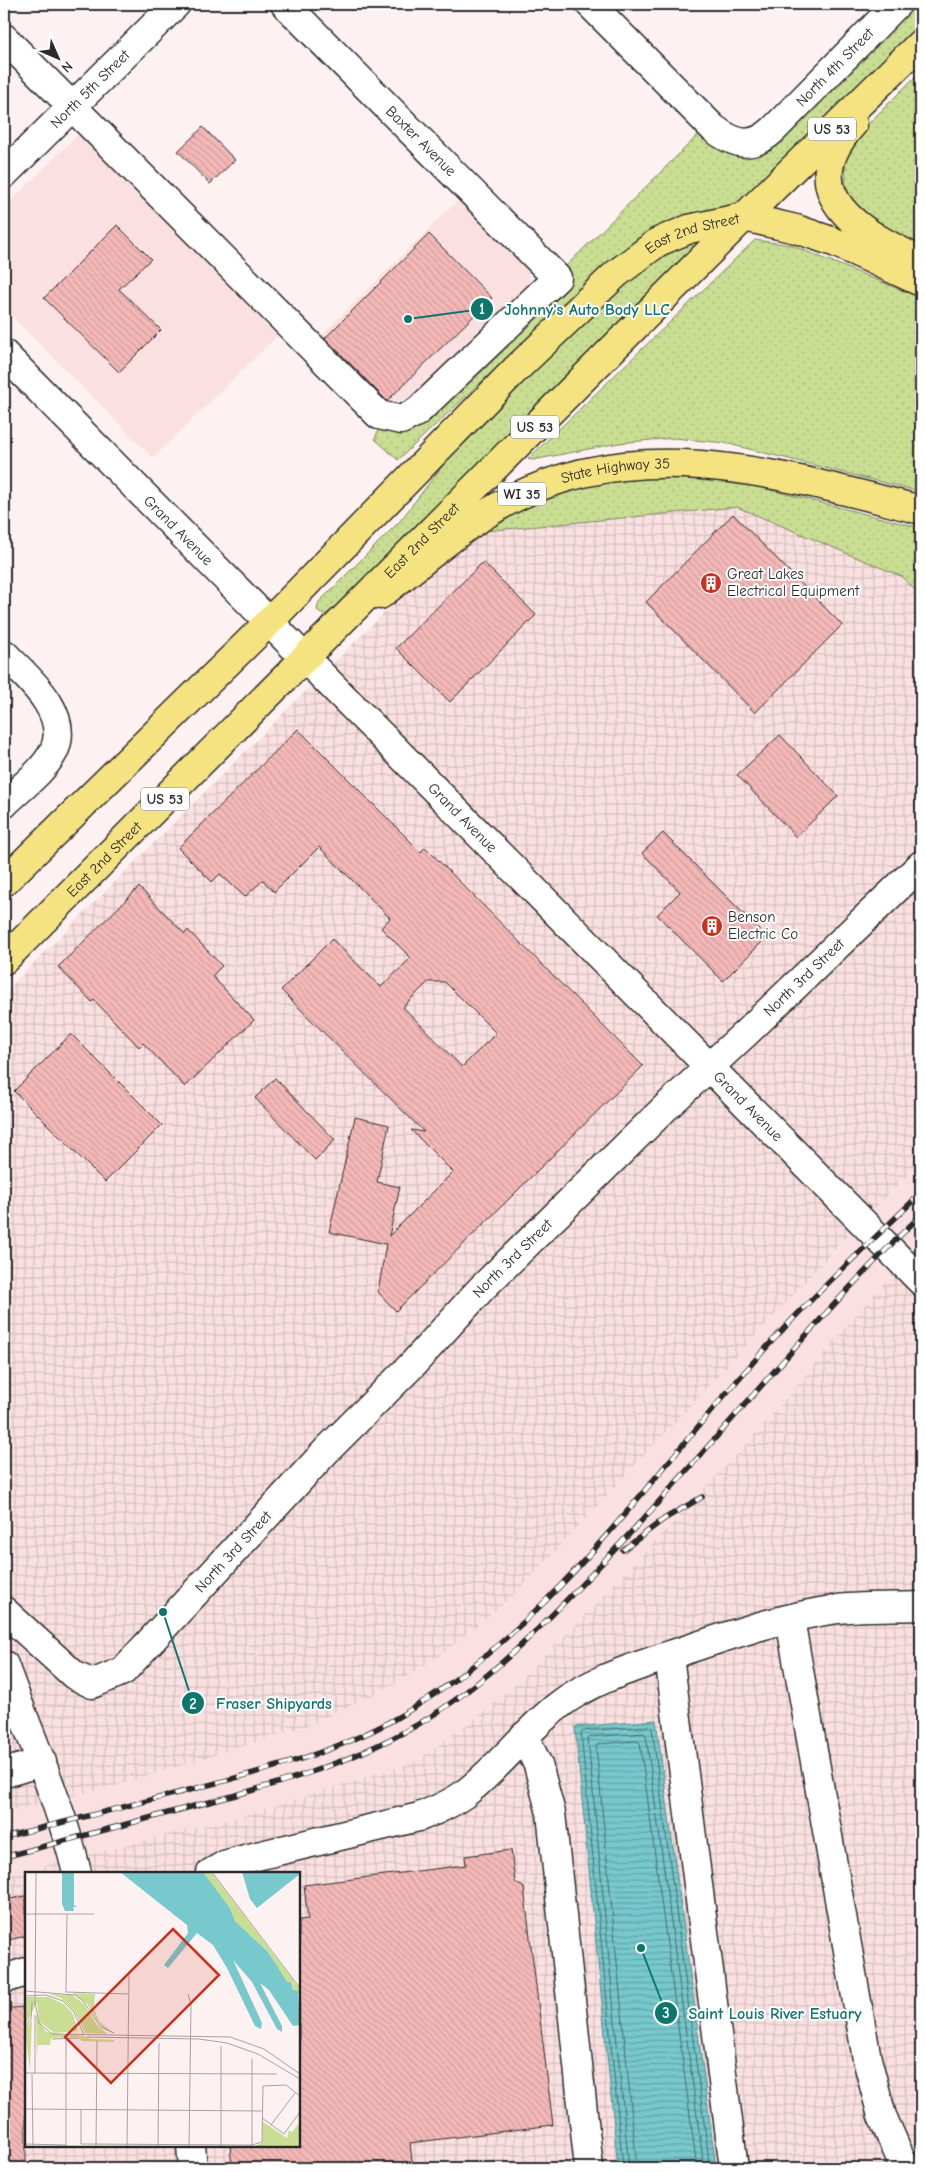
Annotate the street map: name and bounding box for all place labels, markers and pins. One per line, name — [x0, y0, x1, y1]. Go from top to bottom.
callout: Johnny's Auto Body LLC — [470, 294, 680, 325]
place label: Great Lakes Electrical Equipment — [727, 565, 860, 600]
building icon: Great Lakes Electrical Equipment — [699, 571, 723, 595]
place label: Benson Electric Co — [728, 908, 798, 943]
building icon: Benson Electric Co — [700, 914, 724, 938]
callout: Fraser Shipyards — [181, 1688, 342, 1719]
callout: Saint Louis River Estuary — [653, 1998, 871, 2029]

